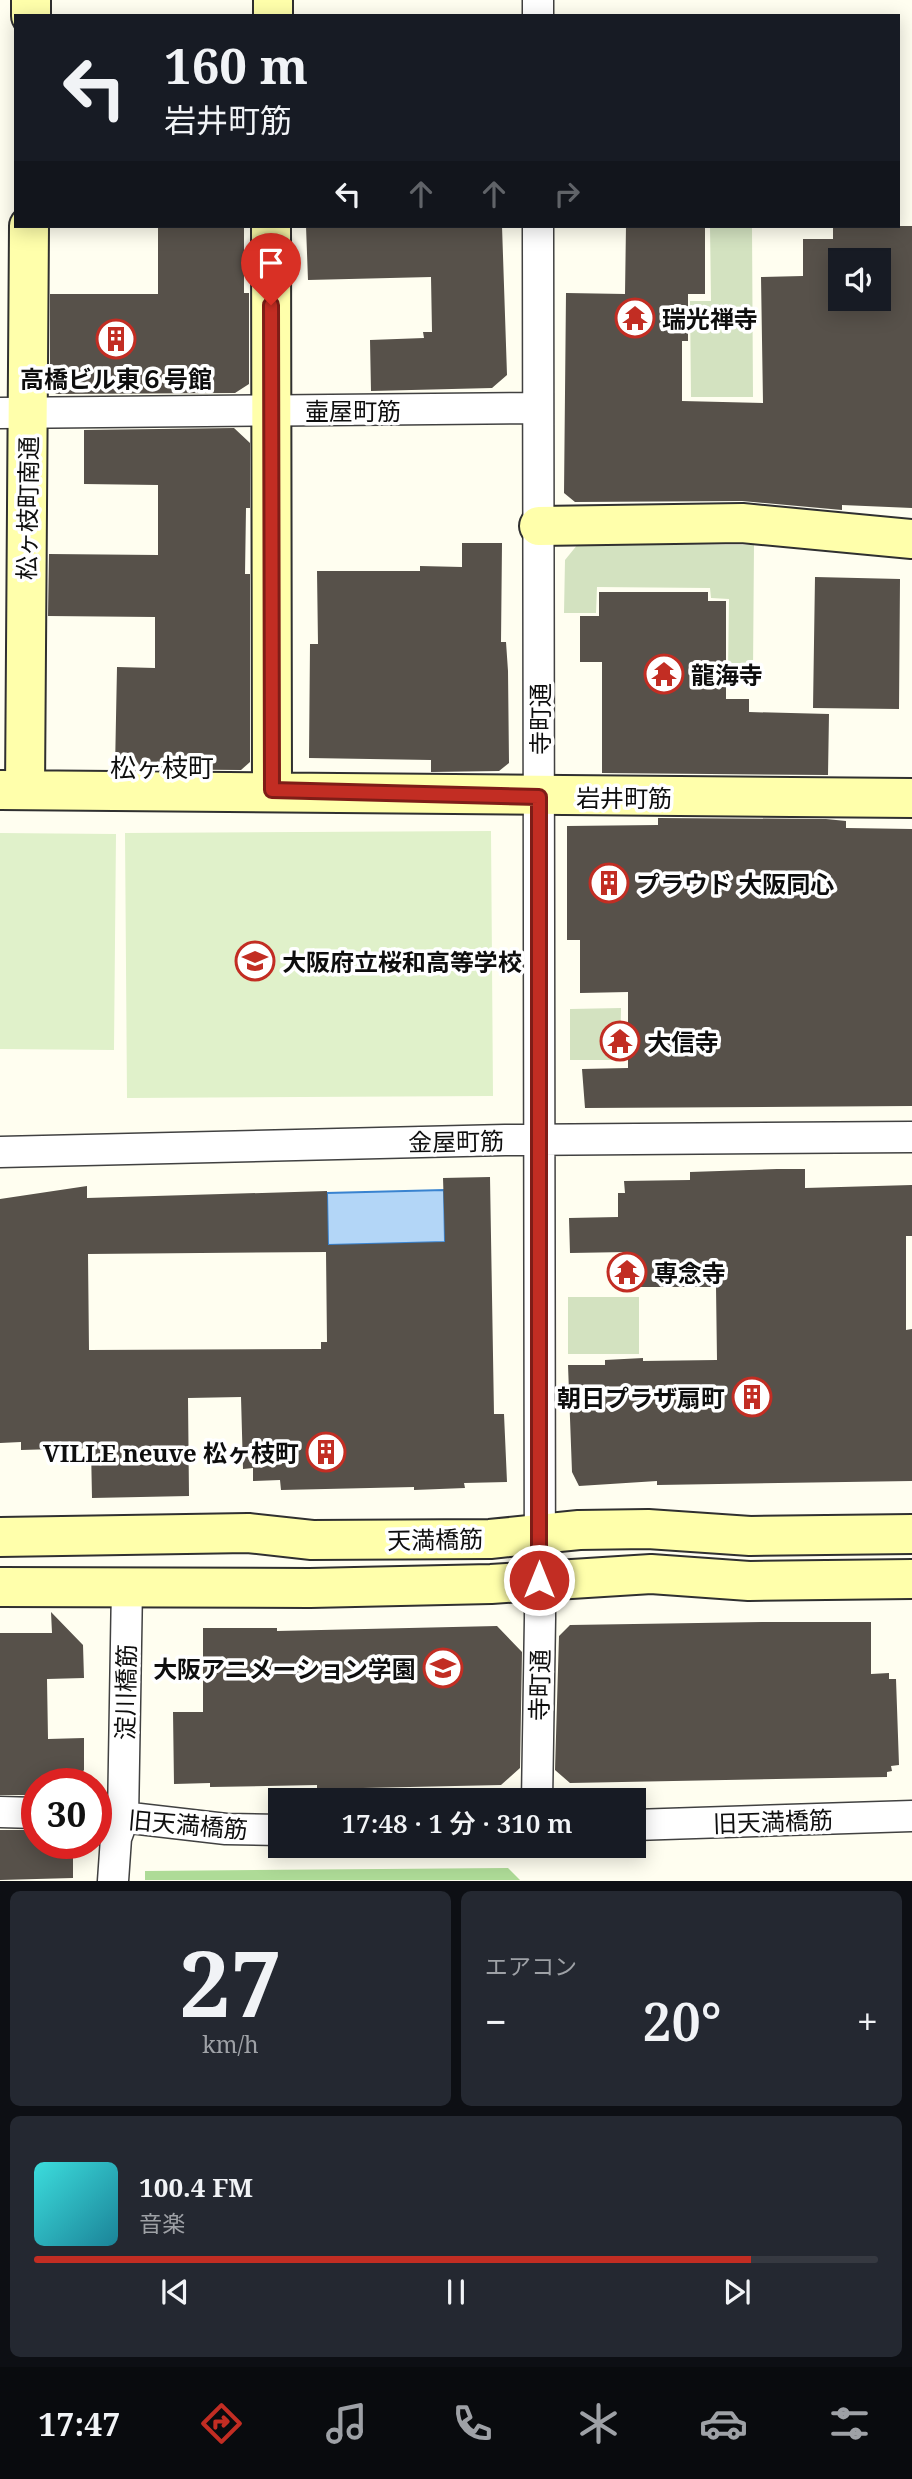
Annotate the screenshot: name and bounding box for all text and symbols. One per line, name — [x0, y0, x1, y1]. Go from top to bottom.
text: 160 m — [164, 32, 308, 98]
icon: left — [49, 42, 140, 133]
text: 岩井町筋 — [164, 98, 292, 141]
icon: left — [329, 175, 367, 213]
icon: ahead — [402, 175, 440, 213]
icon: ahead — [475, 175, 513, 213]
icon: right — [548, 175, 586, 213]
pin — [241, 233, 301, 305]
icon: arrive — [252, 244, 290, 282]
map controls — [828, 248, 891, 311]
button: sound — [828, 248, 891, 311]
temple icon: 瑞光禅寺 — [614, 297, 656, 339]
place label: 瑞光禅寺 — [662, 302, 758, 335]
building icon: 高橋ビル東６号館 — [95, 318, 137, 360]
place label: 高橋ビル東６号館 — [20, 362, 212, 395]
street label: 壷屋町筋 — [305, 394, 401, 427]
street label: 松ヶ枝町南通 — [9, 436, 45, 580]
temple icon: 龍海寺 — [643, 653, 685, 695]
place label: 龍海寺 — [691, 658, 763, 691]
street label: 寺町通 — [523, 683, 556, 755]
district label: 松ヶ枝町 — [110, 749, 214, 785]
street label: 岩井町筋 — [576, 781, 672, 814]
building icon: プラウド 大阪同心 — [588, 862, 630, 904]
place label: プラウド 大阪同心 — [636, 867, 834, 900]
school or university icon: 大阪府立桜和高等学校 — [234, 940, 276, 982]
place label: 大阪府立桜和高等学校 — [282, 945, 522, 978]
temple icon: 大信寺 — [599, 1020, 641, 1062]
place label: 大信寺 — [647, 1025, 719, 1058]
street label: 金屋町筋 — [408, 1124, 504, 1158]
temple icon: 専念寺 — [606, 1251, 648, 1293]
place label: 専念寺 — [654, 1256, 726, 1289]
building icon: 朝日プラザ扇町 — [731, 1376, 773, 1418]
place label: 朝日プラザ扇町 — [557, 1381, 725, 1414]
building icon: VILLE neuve 松ヶ枝町 — [305, 1431, 347, 1473]
place label: VILLE neuve 松ヶ枝町 — [43, 1436, 299, 1469]
street label: 天満橋筋 — [387, 1522, 483, 1556]
position arrow — [502, 1543, 576, 1617]
street label: 淀川橋筋 — [108, 1644, 142, 1740]
school or university icon: 大阪アニメーション学園 — [422, 1647, 464, 1689]
street label: 寺町通 — [522, 1649, 556, 1721]
place label: 大阪アニメーション学園 — [153, 1652, 416, 1685]
speed limit sign: 30 — [21, 1768, 112, 1859]
street label: 旧天満橋筋 — [127, 1802, 249, 1846]
street label: 旧天満橋筋 — [712, 1802, 834, 1840]
text: 17:48 · 1 分 · 310 m — [341, 1805, 573, 1841]
text: 27 — [179, 1920, 282, 2044]
text: エアコン — [485, 1950, 577, 1982]
text: 20° — [642, 1985, 722, 2056]
text: − — [485, 1995, 507, 2047]
text: + — [857, 1995, 878, 2047]
text: km/h — [202, 2028, 259, 2060]
text: 100.4 FM — [139, 2169, 253, 2205]
text: 音楽 — [139, 2207, 185, 2239]
icon: previous — [156, 2273, 194, 2311]
icon: pause — [437, 2273, 475, 2311]
icon: next — [718, 2273, 756, 2311]
icon: directions — [197, 2399, 246, 2448]
icon: music — [322, 2399, 371, 2448]
icon: phone — [448, 2399, 497, 2448]
icon: climate — [574, 2399, 623, 2448]
icon: car — [699, 2399, 748, 2448]
icon: filters — [825, 2399, 874, 2448]
text: 17:47 — [38, 2402, 120, 2445]

